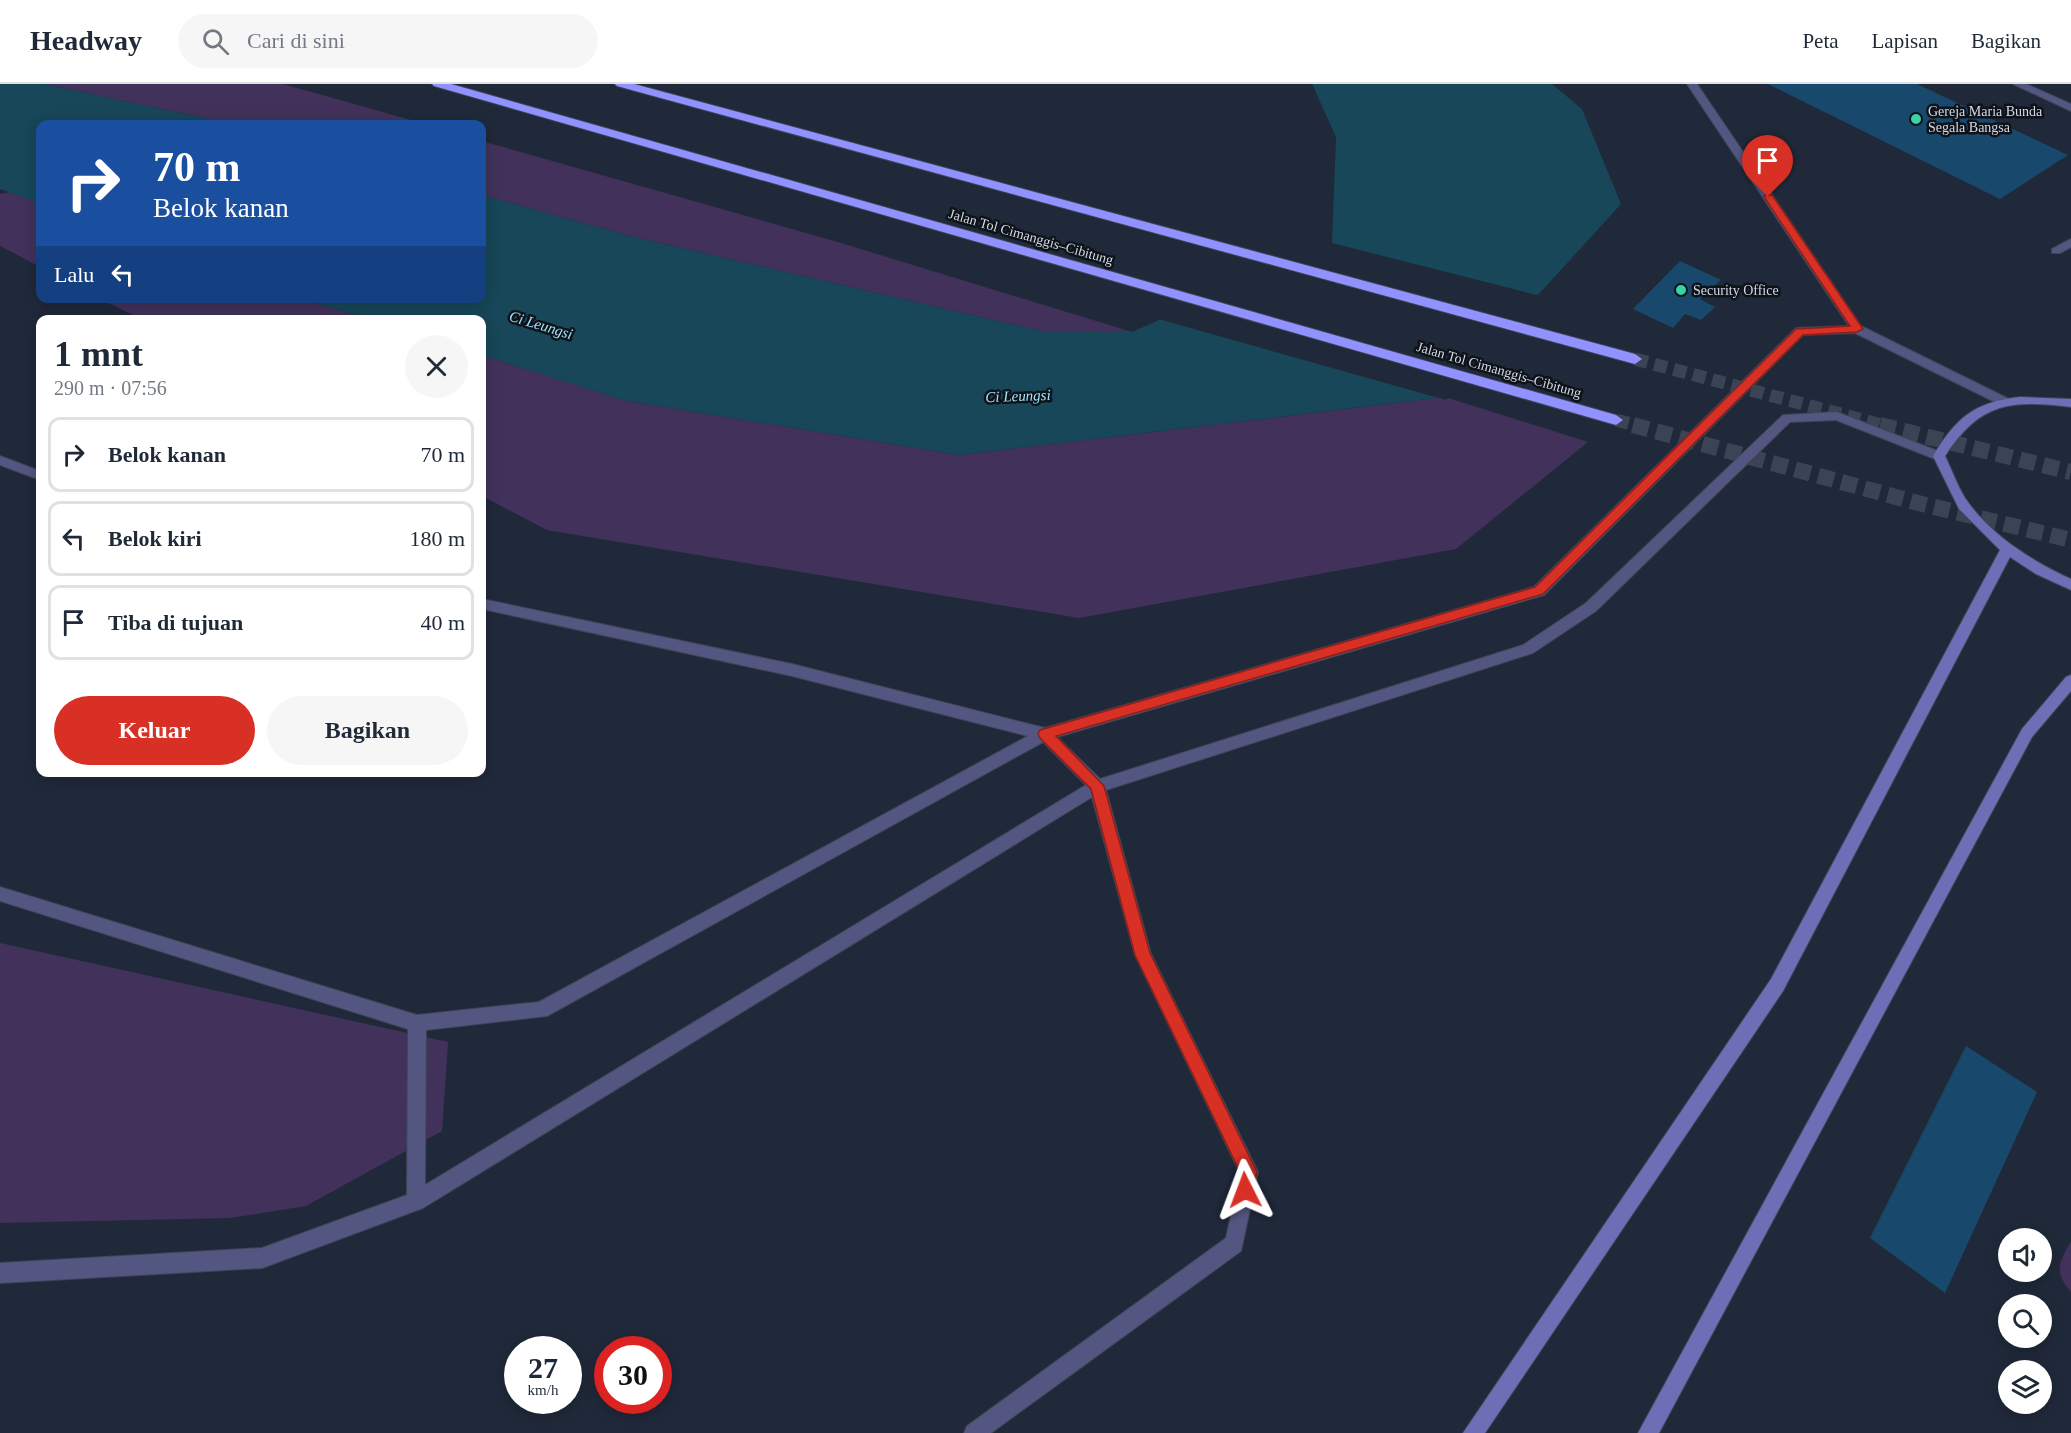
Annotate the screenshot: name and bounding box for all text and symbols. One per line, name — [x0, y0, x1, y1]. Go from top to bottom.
search box — [178, 14, 598, 68]
text: Headway — [30, 25, 142, 56]
icon: search — [199, 25, 232, 58]
text: Cari di sini — [247, 28, 345, 53]
text: Peta — [1802, 29, 1839, 53]
text: Lapisan — [1872, 29, 1938, 53]
text: Bagikan — [1971, 29, 2041, 53]
place label: Gereja Maria Bunda Segala Bangsa — [1928, 104, 2043, 135]
marker: Gereja Maria Bunda Segala Bangsa — [1909, 112, 1923, 126]
pin — [1742, 135, 1793, 197]
icon: right — [54, 144, 132, 222]
text: 70 m — [153, 144, 241, 190]
icon: arrive — [1751, 144, 1784, 177]
text: Belok kanan — [153, 193, 289, 223]
street label: Jalan Tol Cimanggis–Cibitung — [947, 206, 1115, 268]
icon: left — [106, 258, 139, 291]
text: Lalu — [54, 262, 94, 287]
marker: Security Office — [1674, 283, 1688, 297]
place label: Security Office — [1693, 283, 1779, 298]
water label: Ci Leungsi — [507, 308, 575, 342]
text: 1 mnt — [54, 334, 143, 374]
button: close — [405, 335, 468, 398]
street label: Jalan Tol Cimanggis–Cibitung — [1415, 339, 1583, 401]
text: 290 m · 07:56 — [54, 377, 167, 399]
water label: Ci Leungsi — [985, 387, 1051, 405]
icon: right — [57, 438, 90, 471]
text: Belok kanan — [108, 442, 226, 467]
text: 70 m — [420, 442, 465, 467]
icon: left — [57, 522, 90, 555]
text: Belok kiri — [108, 526, 202, 551]
text: 180 m — [409, 526, 465, 551]
icon: arrive — [57, 606, 90, 639]
text: Tiba di tujuan — [108, 610, 243, 635]
text: 40 m — [420, 610, 465, 635]
button: Keluar — [54, 696, 255, 765]
button: Bagikan — [267, 696, 468, 765]
position arrow — [1213, 1158, 1277, 1222]
map controls — [1998, 1228, 2052, 1414]
button: sound — [1998, 1228, 2052, 1282]
button: search — [1998, 1294, 2052, 1348]
speed limit sign: 30 — [594, 1336, 672, 1414]
text: 27 — [528, 1351, 558, 1384]
button: layers — [1998, 1360, 2052, 1414]
text: km/h — [528, 1382, 558, 1398]

